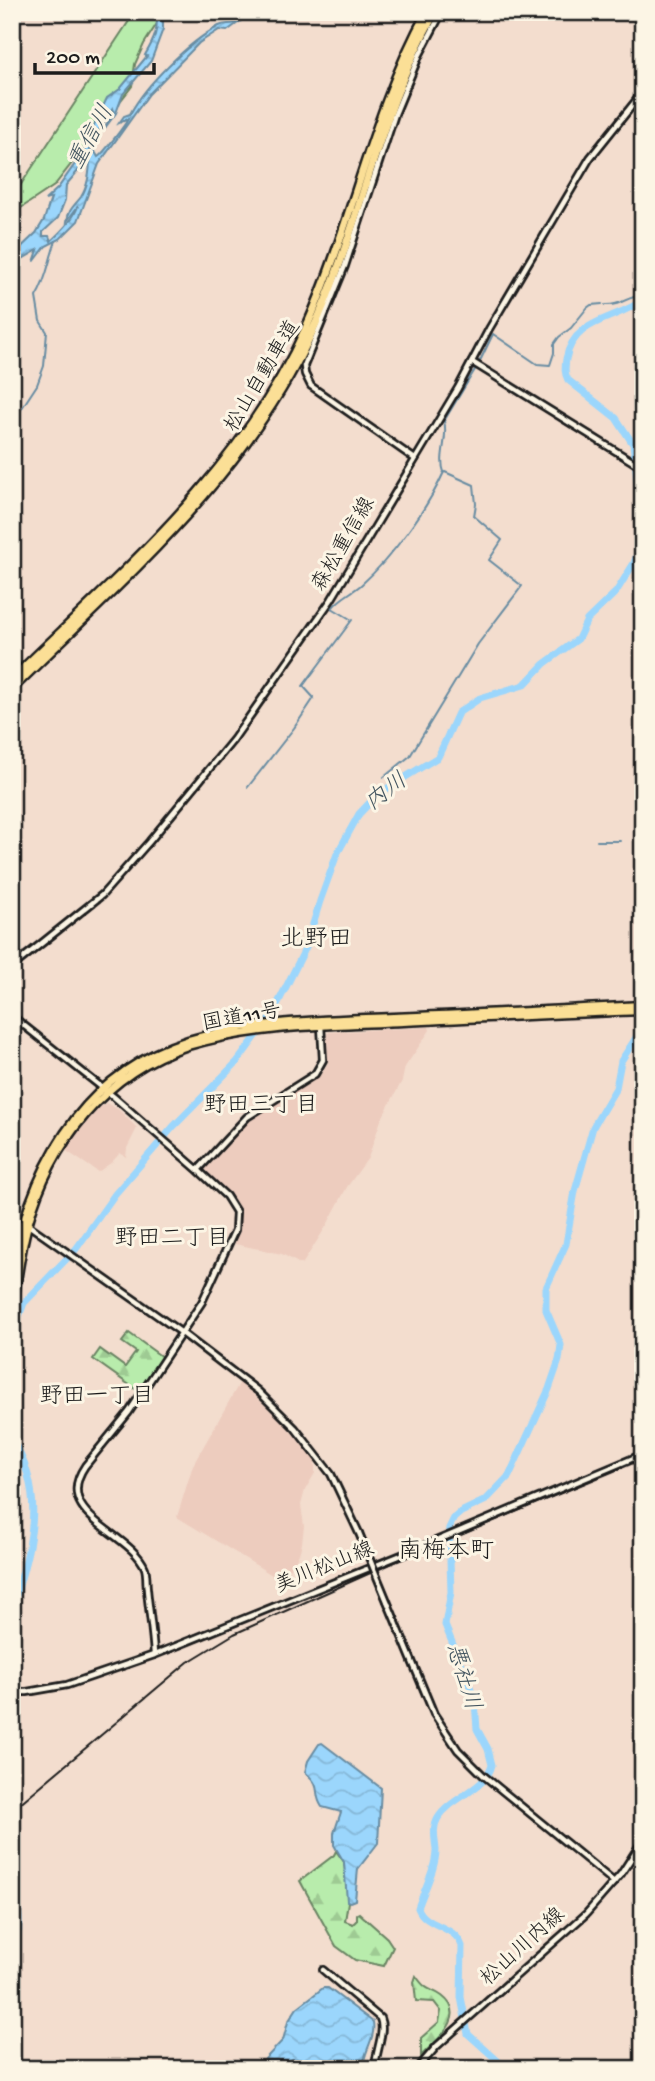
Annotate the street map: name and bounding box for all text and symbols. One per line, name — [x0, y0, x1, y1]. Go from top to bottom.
scale bar — [35, 32, 154, 76]
text: 200 m — [46, 47, 100, 72]
water label: 重信川 — [63, 101, 121, 175]
street label: 松山自動車道 — [219, 316, 307, 437]
street label: 森松重信線 — [306, 492, 382, 597]
water label: 内川 — [360, 768, 413, 818]
district label: 北野田 — [280, 926, 352, 955]
street label: 国道11号 — [200, 999, 284, 1038]
district label: 野田三丁目 — [204, 1093, 319, 1120]
district label: 野田二丁目 — [115, 1226, 230, 1253]
district label: 野田一丁目 — [40, 1384, 155, 1411]
street label: 美川松山線 — [271, 1537, 378, 1600]
district label: 南梅本町 — [398, 1537, 494, 1567]
water label: 悪社川 — [439, 1640, 485, 1714]
street label: 松山川内線 — [476, 1903, 571, 1992]

